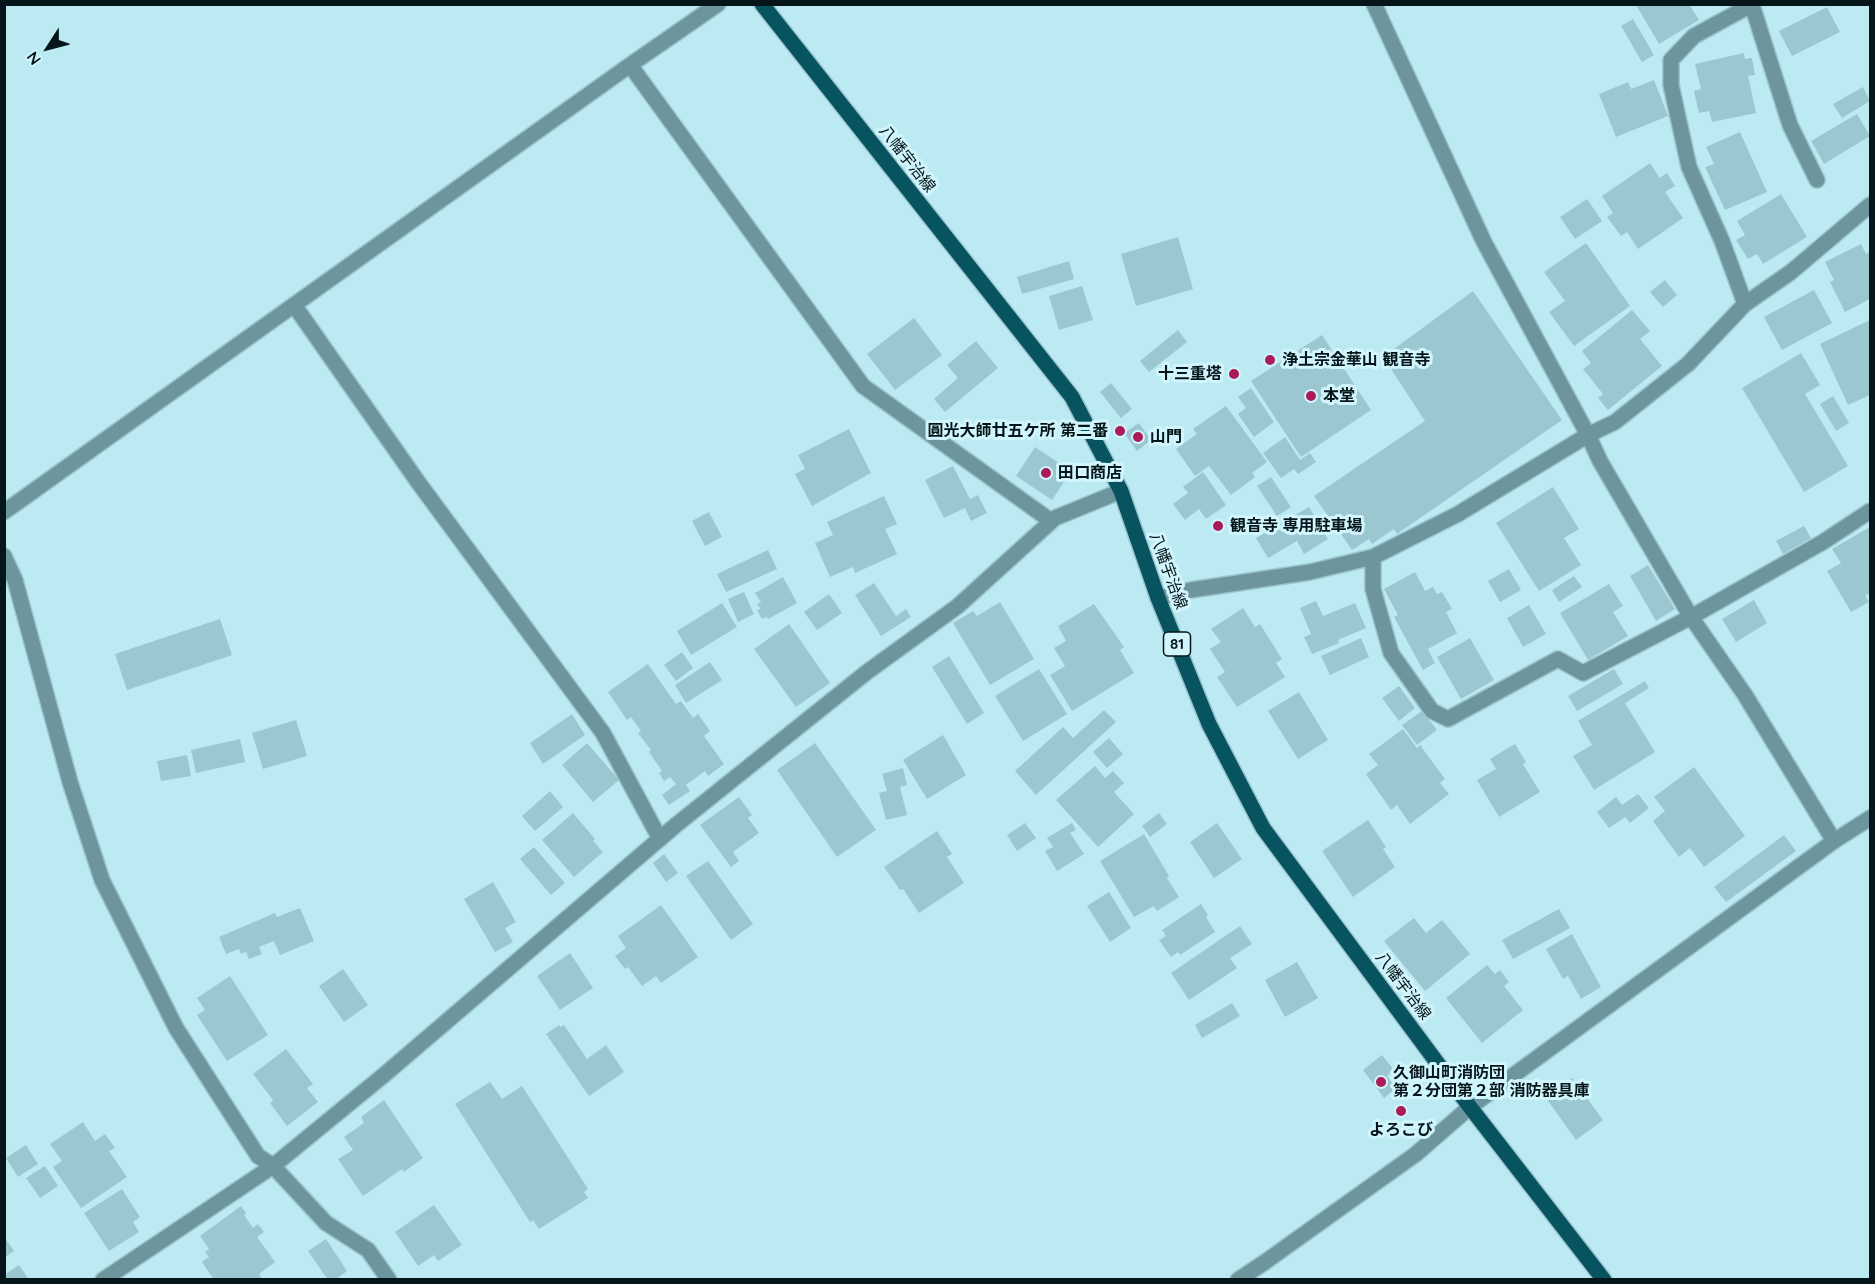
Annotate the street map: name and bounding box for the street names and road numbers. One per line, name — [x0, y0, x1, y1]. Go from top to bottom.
street label: 八幡宇治線 — [875, 122, 939, 196]
street label: 八幡宇治線 — [1145, 530, 1191, 612]
road number: 81 — [1164, 632, 1190, 656]
street label: 八幡宇治線 — [1371, 948, 1435, 1024]

